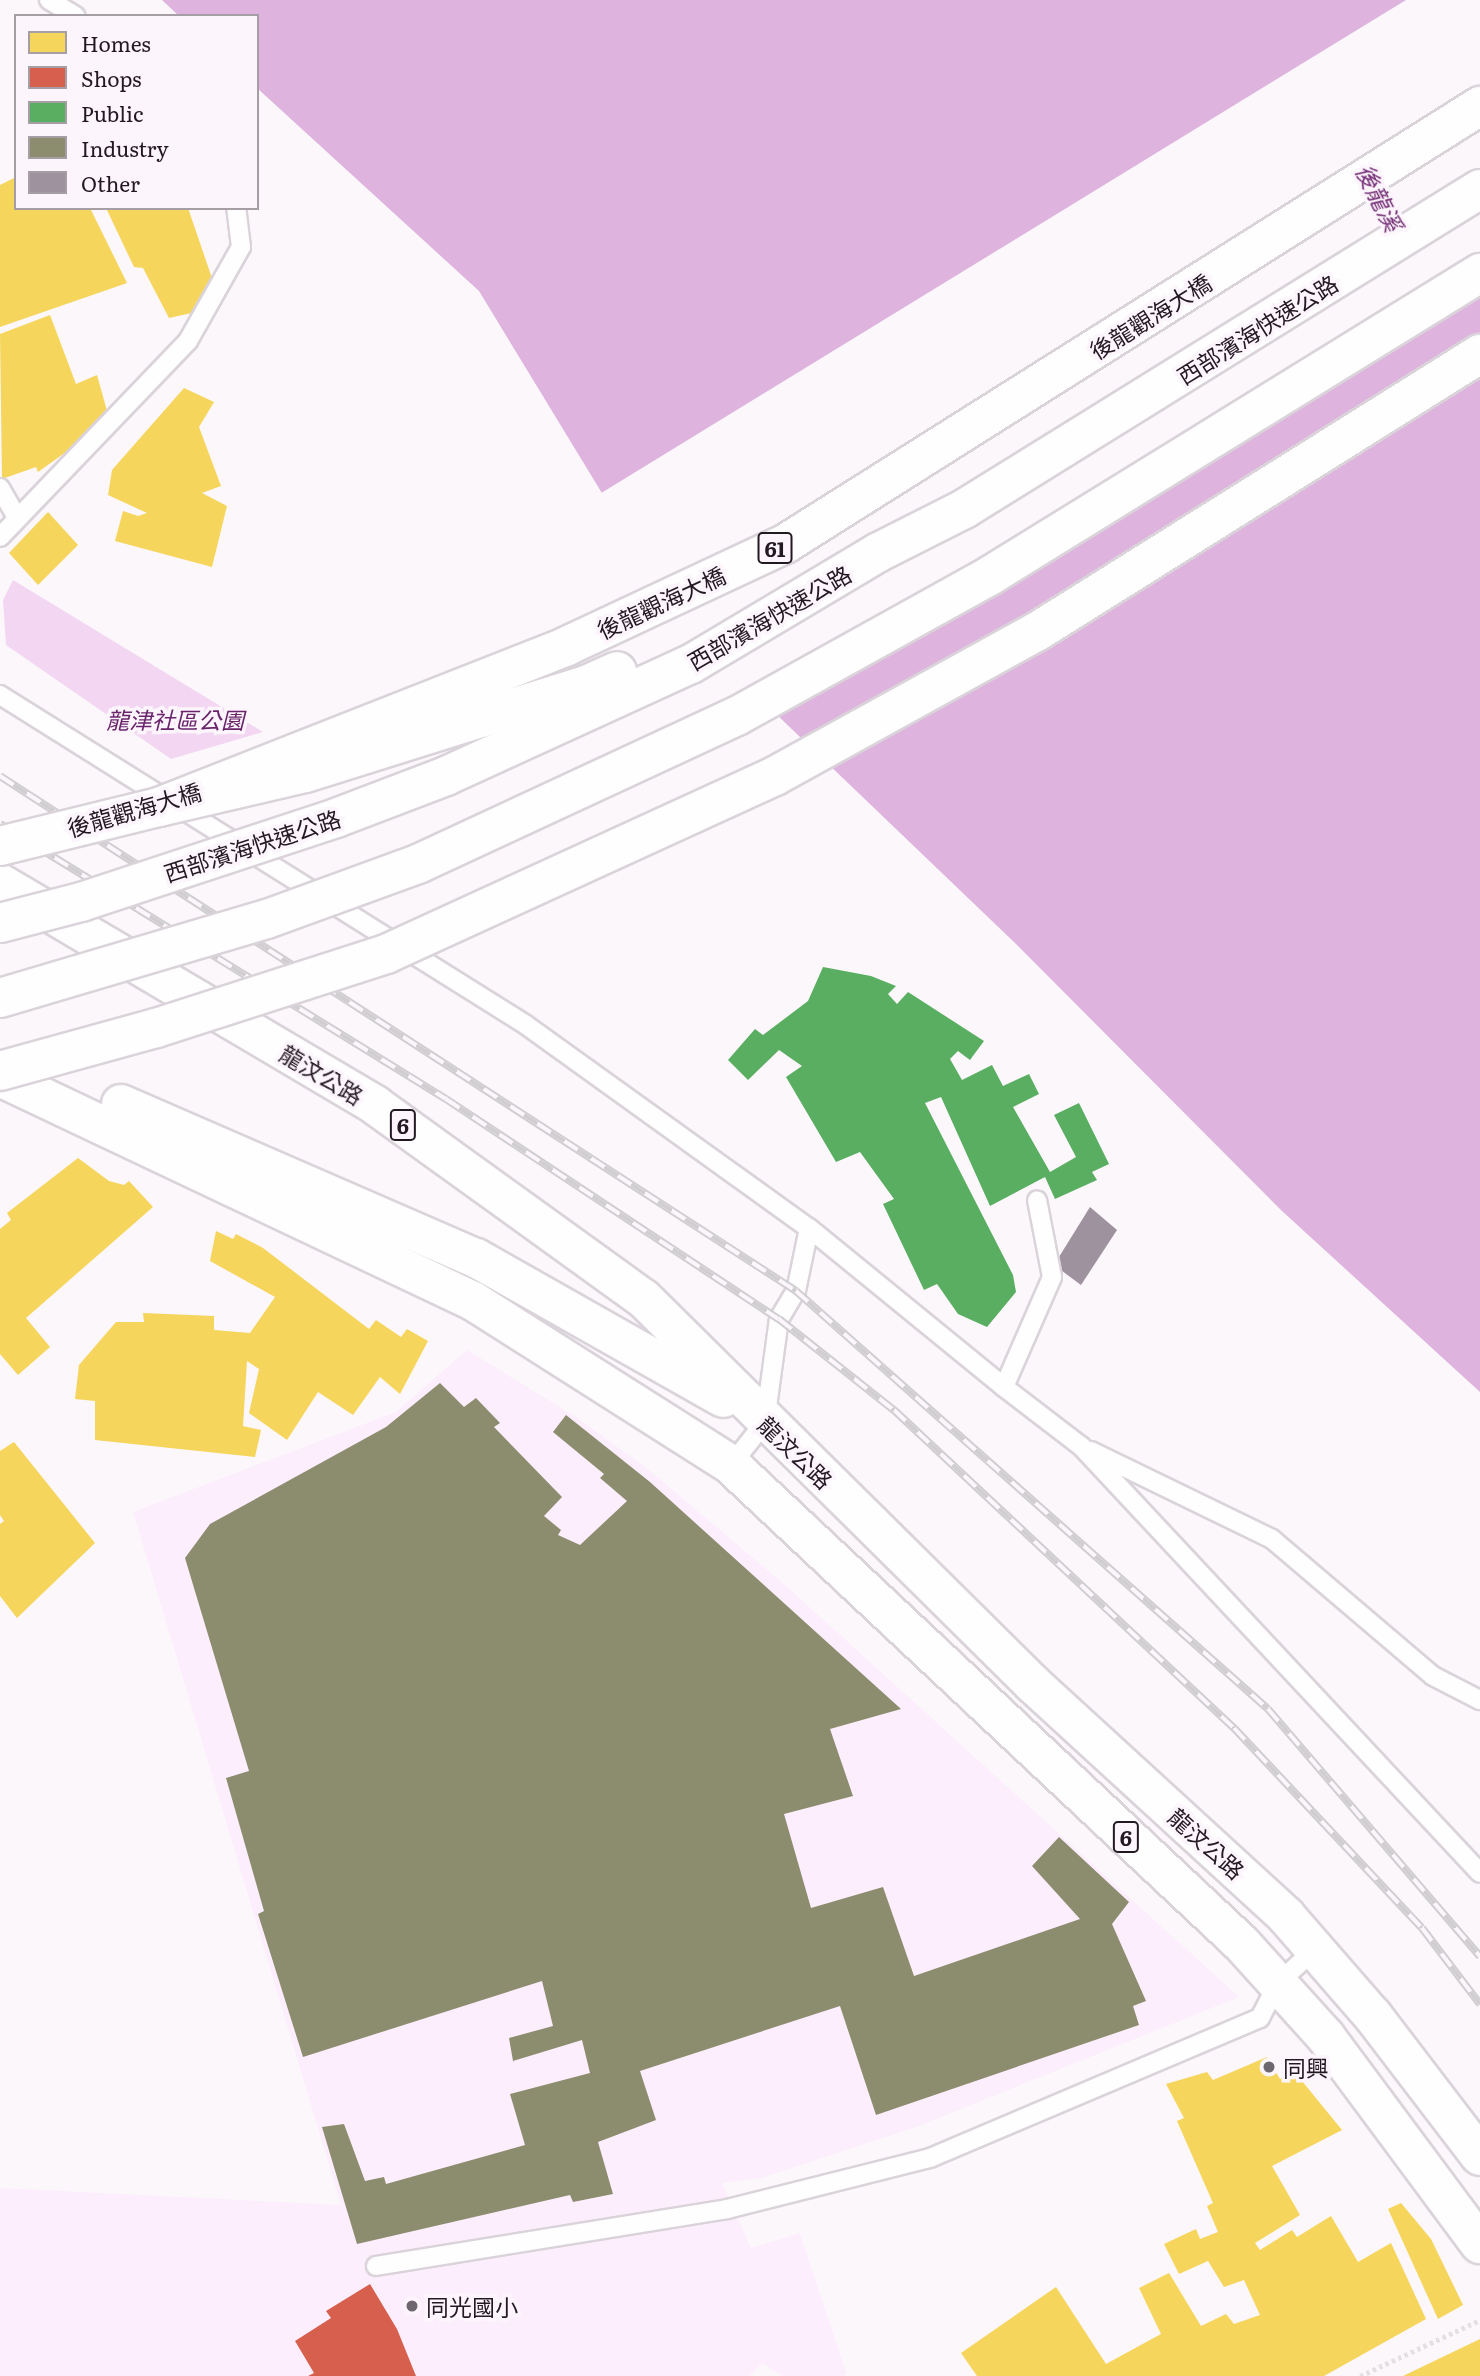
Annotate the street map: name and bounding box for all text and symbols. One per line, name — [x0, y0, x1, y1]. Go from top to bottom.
legend — [14, 14, 259, 210]
text: Homes — [81, 27, 151, 58]
text: Shops — [81, 62, 142, 93]
text: Public — [81, 97, 143, 128]
text: Industry — [81, 132, 169, 163]
water label: 後龍溪 — [1351, 158, 1409, 236]
text: Other — [81, 167, 140, 198]
street label: 後龍觀海大橋 — [1084, 268, 1216, 364]
street label: 西部濱海快速公路 — [1172, 269, 1342, 389]
road number: 61 — [758, 530, 792, 566]
street label: 西部濱海快速公路 — [682, 559, 856, 675]
street label: 後龍觀海大橋 — [593, 560, 729, 644]
park label: 龍津社區公園 — [106, 705, 244, 733]
street label: 後龍觀海大橋 — [64, 777, 204, 841]
street label: 西部濱海快速公路 — [160, 803, 344, 887]
street label: 龍汶公路 — [275, 1038, 369, 1110]
road number: 6 — [389, 1108, 417, 1142]
street label: 龍汶公路 — [753, 1410, 839, 1494]
street label: 龍汶公路 — [1164, 1802, 1250, 1884]
road number: 6 — [1112, 1820, 1140, 1854]
place label: 同興 — [1283, 2053, 1329, 2081]
marker: 同興 — [1261, 2059, 1277, 2075]
place label: 同光國小 — [426, 2292, 518, 2320]
marker: 同光國小 — [404, 2298, 420, 2314]

